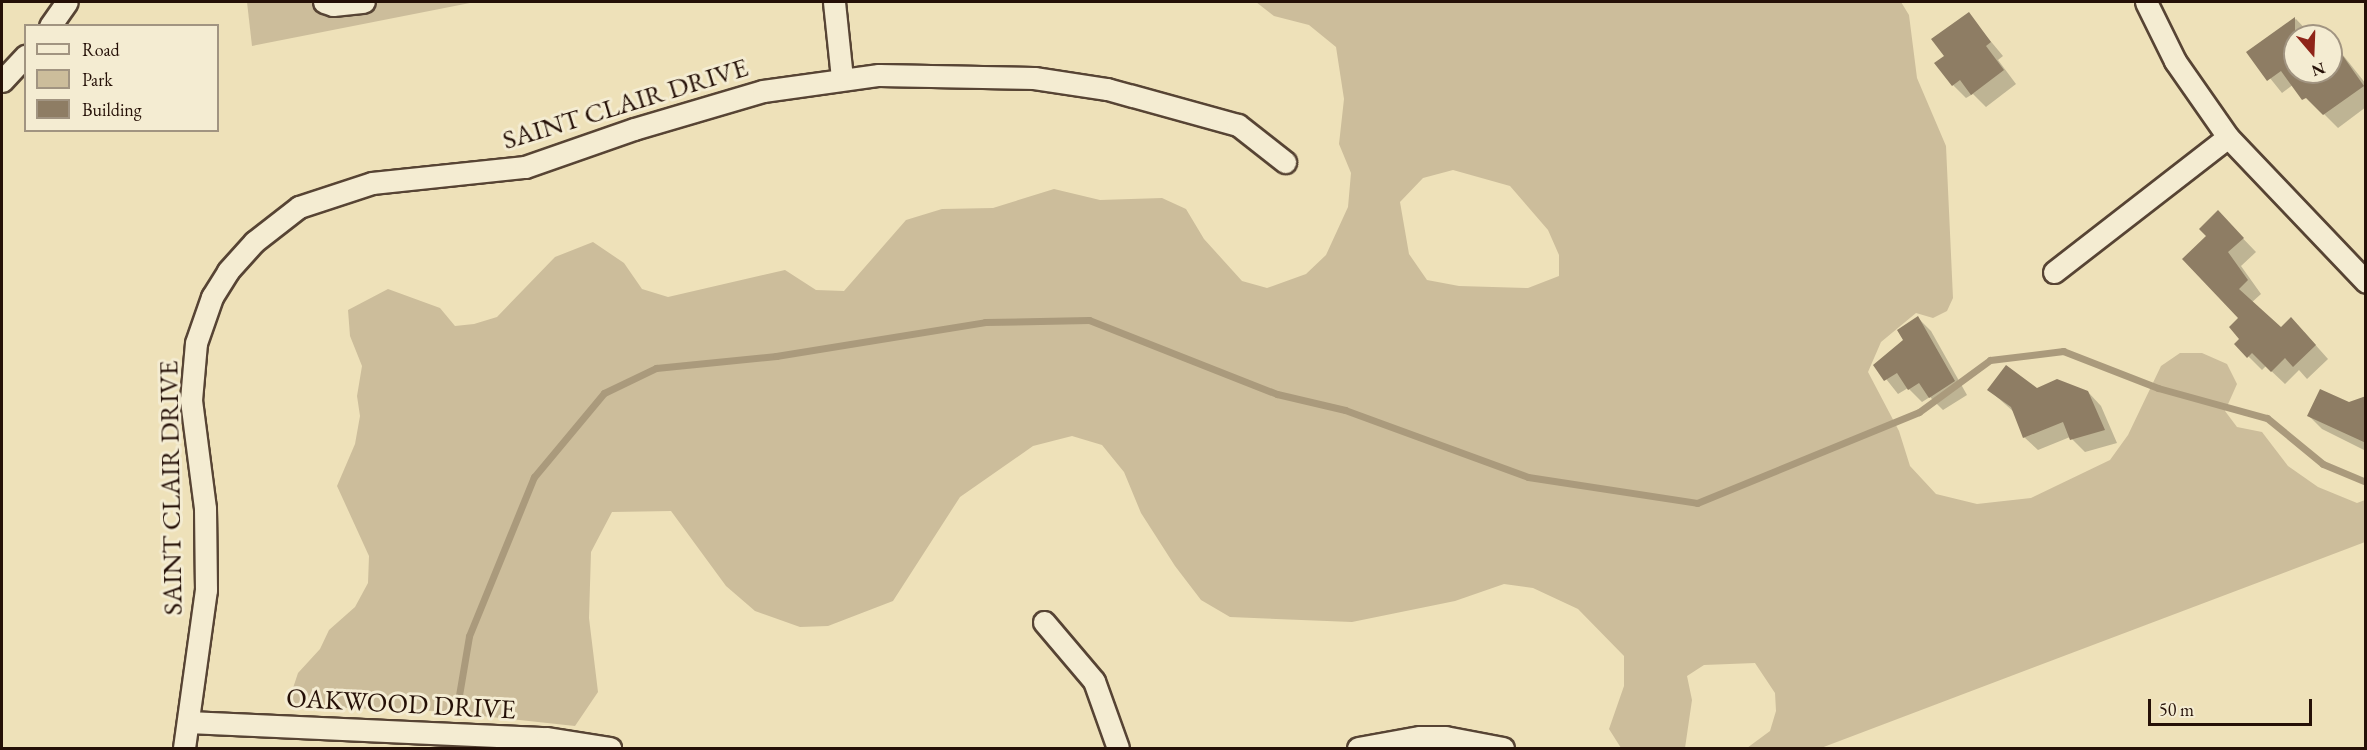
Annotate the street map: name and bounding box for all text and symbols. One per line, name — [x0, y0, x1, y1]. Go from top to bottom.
legend — [24, 24, 219, 132]
north arrow — [2283, 24, 2343, 84]
text: Road — [82, 38, 120, 61]
street label: SAINT CLAIR DRIVE — [498, 50, 752, 156]
text: N — [2309, 58, 2328, 82]
text: Park — [82, 68, 113, 91]
text: Building — [82, 98, 142, 121]
street label: SAINT CLAIR DRIVE — [152, 360, 188, 616]
street label: OAKWOOD DRIVE — [285, 681, 517, 725]
scale bar — [2151, 687, 2314, 725]
text: 50 m — [2159, 698, 2194, 721]

